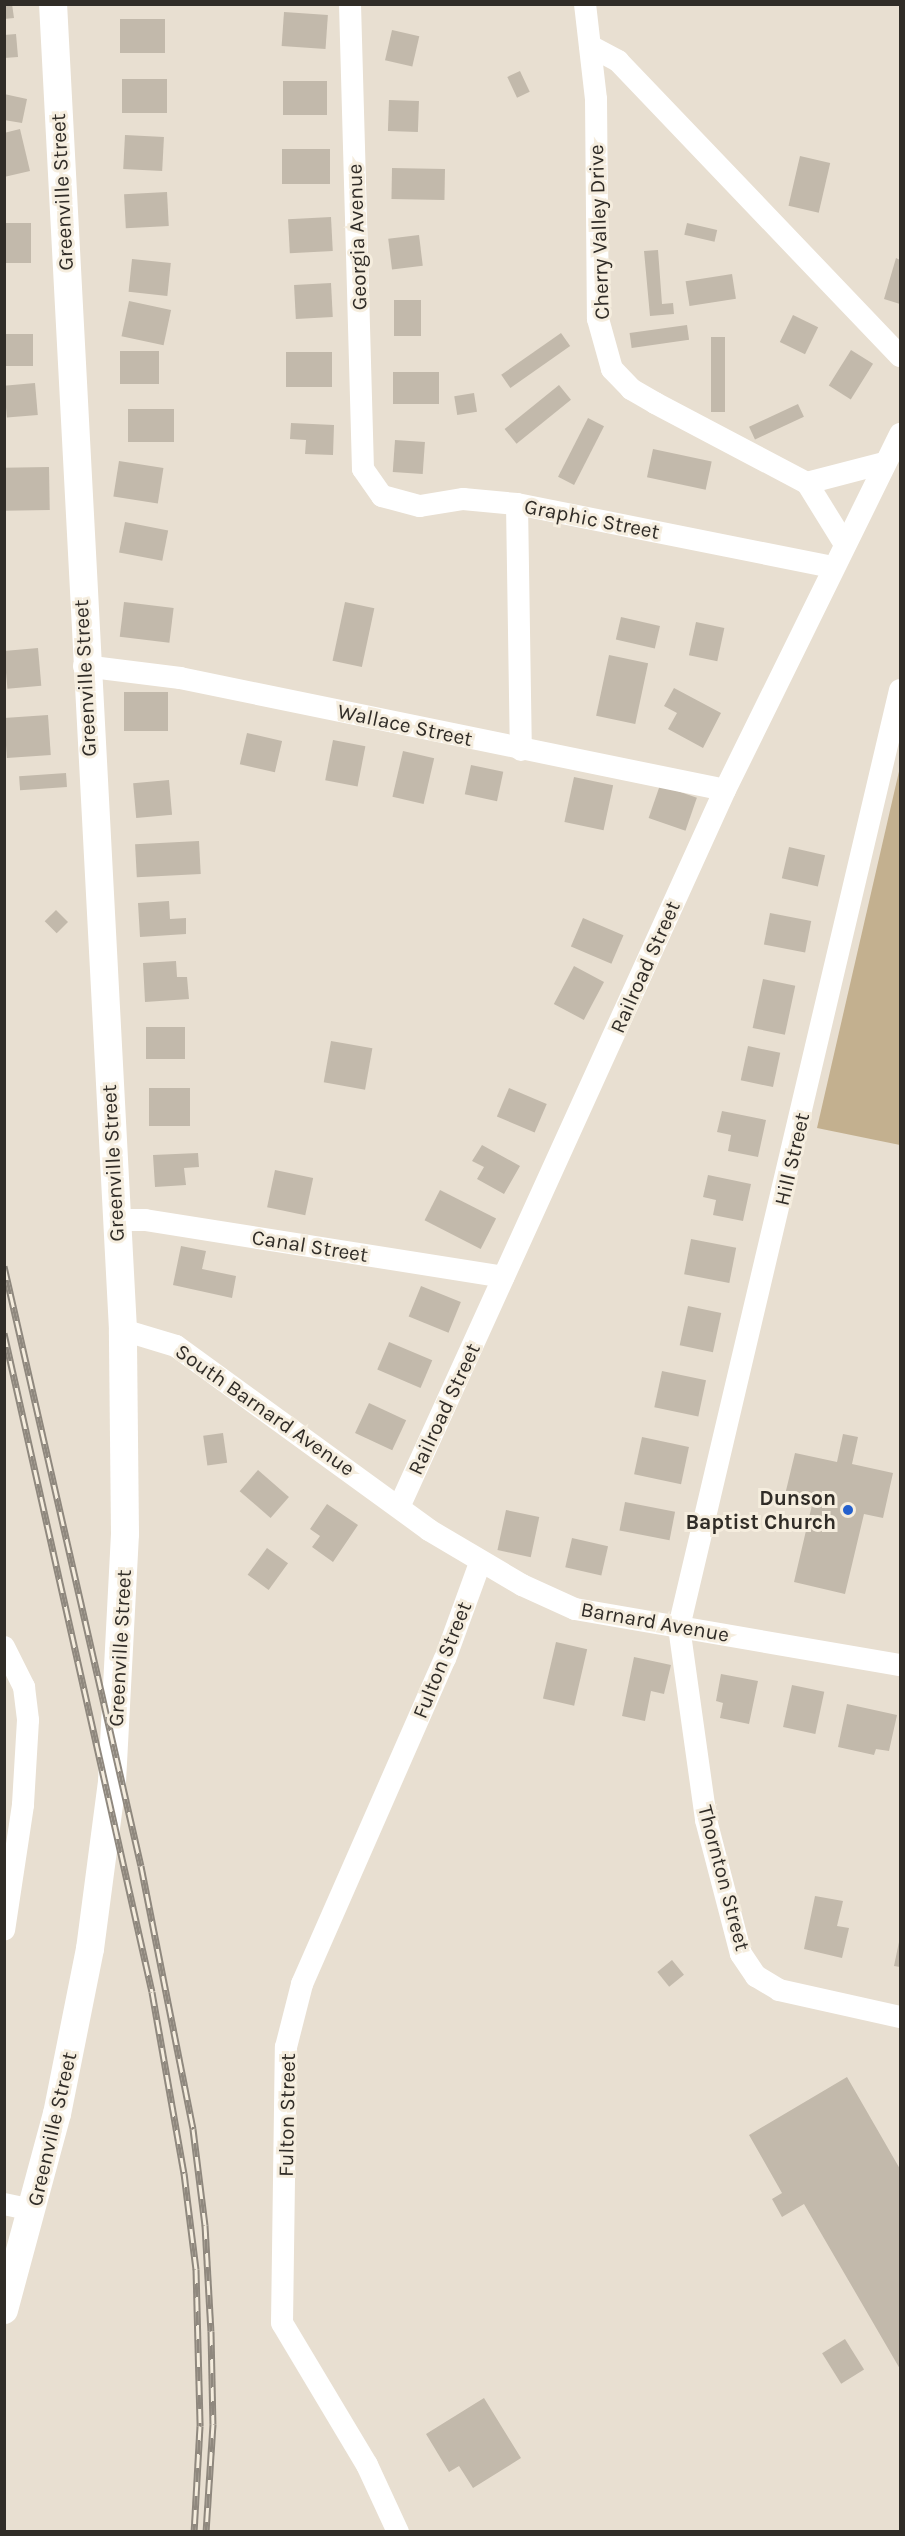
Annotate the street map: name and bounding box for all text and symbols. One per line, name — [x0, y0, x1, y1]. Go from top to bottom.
street label: Greenville Street — [45, 113, 79, 271]
street label: Cherry Valley Drive — [583, 144, 615, 320]
street label: Georgia Avenue — [342, 163, 372, 311]
street label: Graphic Street — [522, 494, 662, 544]
street label: Greenville Street — [68, 599, 102, 757]
street label: Wallace Street — [335, 698, 475, 752]
street label: Railroad Street — [605, 897, 685, 1037]
street label: Greenville Street — [96, 1084, 130, 1242]
street label: Hill Street — [769, 1110, 815, 1208]
street label: Canal Street — [250, 1224, 370, 1268]
street label: South Barnard Avenue — [171, 1339, 359, 1481]
street label: Railroad Street — [403, 1339, 485, 1479]
place label: Dunson Baptist Church — [685, 1485, 836, 1535]
marker: Dunson Baptist Church — [841, 1503, 855, 1517]
street label: Greenville Street — [103, 1569, 137, 1727]
street label: Barnard Avenue — [579, 1597, 731, 1647]
street label: Fulton Street — [407, 1598, 477, 1722]
street label: Thornton Street — [692, 1802, 756, 1954]
street label: Greenville Street — [22, 2050, 82, 2208]
street label: Fulton Street — [273, 2053, 301, 2177]

